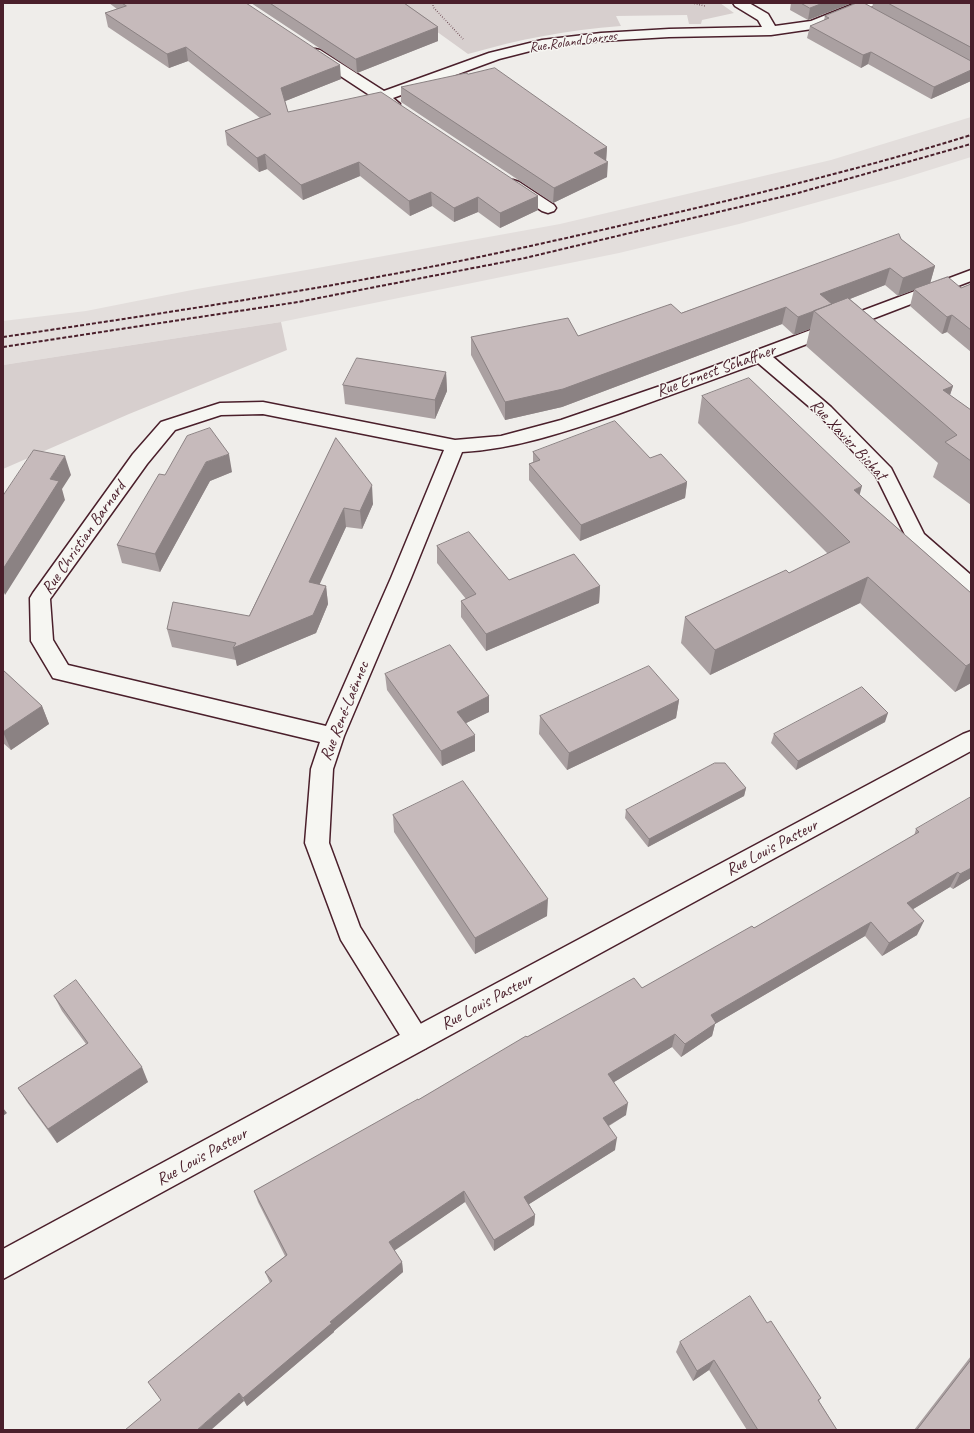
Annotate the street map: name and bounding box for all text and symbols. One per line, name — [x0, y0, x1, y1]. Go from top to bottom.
street label: Rue Roland Garros — [528, 28, 618, 56]
street label: Rue Ernest Schaffner — [654, 340, 778, 402]
street label: Rue Xavier Bichat — [805, 395, 891, 485]
street label: Rue Christian Barnard — [38, 478, 130, 598]
street label: Rue René-Laënnec — [316, 658, 374, 764]
street label: Rue Louis Pasteur — [723, 815, 821, 881]
street label: Rue Louis Pasteur — [438, 969, 536, 1035]
street label: Rue Louis Pasteur — [153, 1124, 251, 1190]

